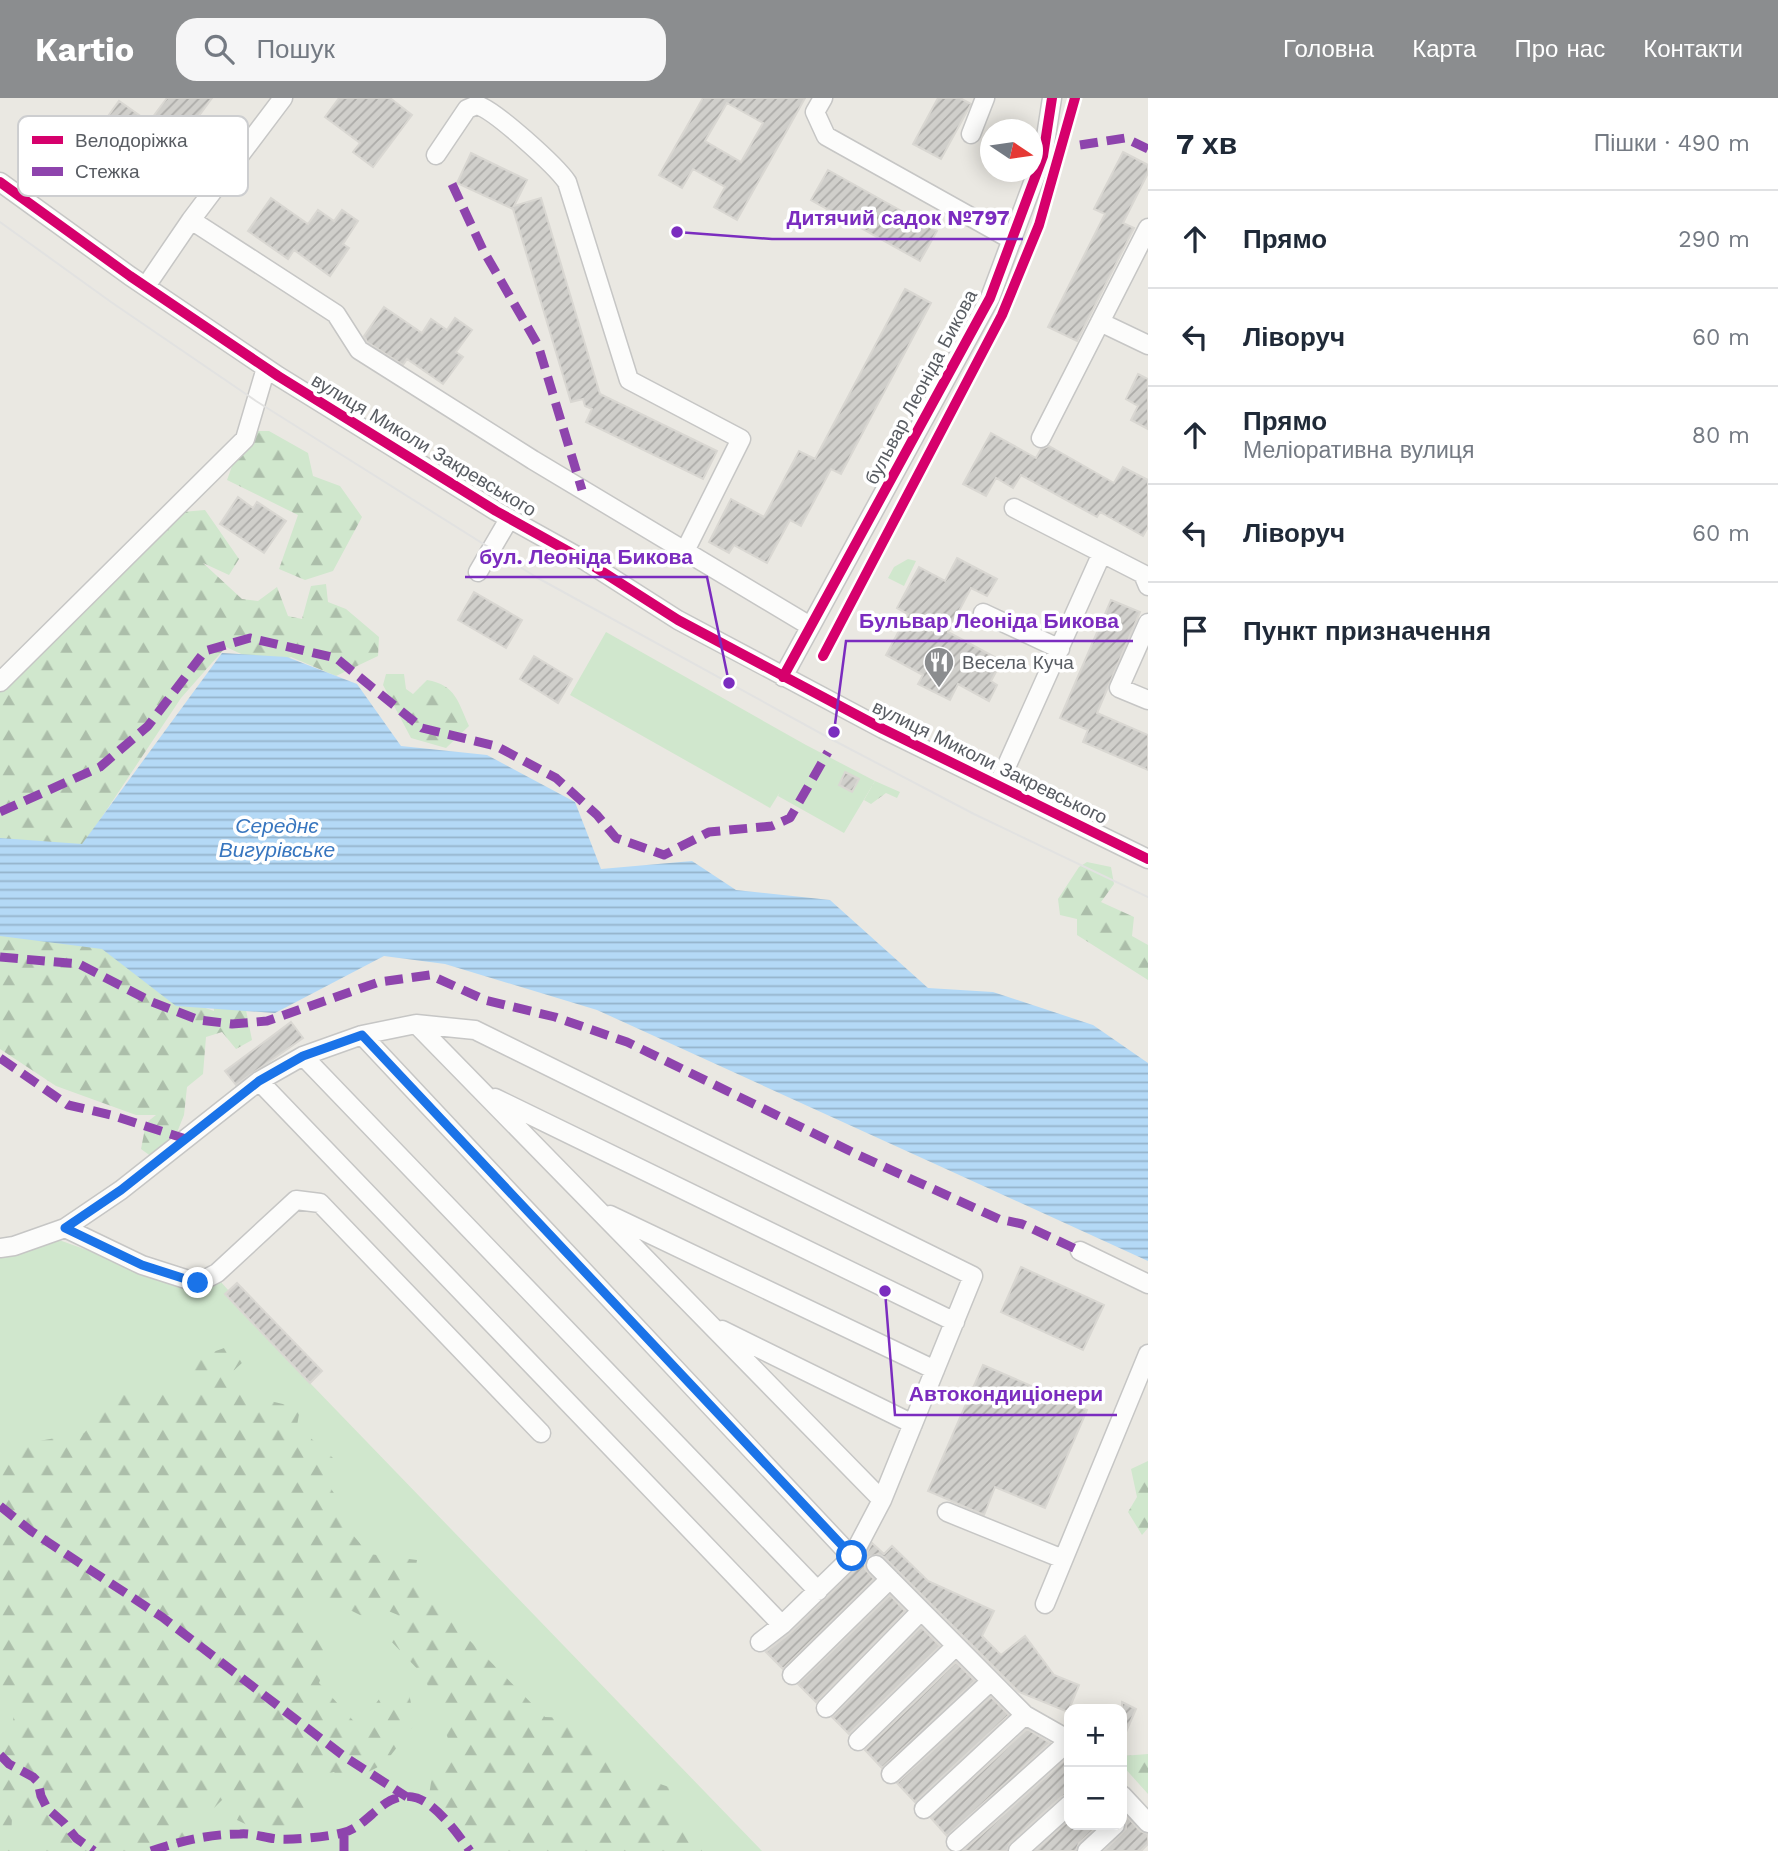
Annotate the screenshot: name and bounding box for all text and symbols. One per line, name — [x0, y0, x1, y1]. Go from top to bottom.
search box — [176, 18, 666, 81]
text: Kartio — [35, 30, 134, 69]
icon: search — [200, 30, 238, 68]
text: Пошук — [256, 34, 335, 64]
text: Головна — [1283, 35, 1374, 63]
text: Карта — [1412, 35, 1476, 63]
text: Про нас — [1514, 35, 1605, 63]
text: Контакти — [1643, 35, 1743, 63]
legend — [18, 116, 248, 196]
north arrow — [980, 119, 1043, 182]
text: 7 хв — [1176, 126, 1237, 161]
text: Велодоріжка — [75, 129, 188, 152]
text: Пішки · 490 m — [1594, 130, 1750, 157]
text: Стежка — [75, 160, 140, 183]
callout: Дитячий садок №797 — [772, 197, 1023, 239]
text: Дитячий садок №797 — [786, 205, 1010, 230]
icon: ahead — [1176, 220, 1214, 258]
text: Прямо — [1243, 224, 1327, 254]
text: 290 m — [1678, 226, 1750, 253]
street label: бульвар Леоніда Бикова — [860, 285, 982, 488]
icon: left — [1176, 318, 1214, 356]
text: Ліворуч — [1243, 322, 1345, 352]
text: 60 m — [1692, 324, 1750, 351]
street label: вулиця Миколи Закревського — [307, 369, 541, 521]
text: Прямо — [1243, 406, 1327, 436]
icon: ahead — [1176, 416, 1214, 454]
text: 80 m — [1692, 422, 1750, 449]
text: Меліоративна вулиця — [1243, 437, 1474, 464]
icon: left — [1176, 514, 1214, 552]
text: Ліворуч — [1243, 518, 1345, 548]
text: 60 m — [1692, 520, 1750, 547]
callout: бул. Леоніда Бикова — [465, 535, 707, 577]
text: бул. Леоніда Бикова — [479, 544, 693, 569]
callout: Бульвар Леоніда Бикова — [846, 599, 1133, 641]
text: Бульвар Леоніда Бикова — [859, 608, 1119, 633]
icon: arrive — [1176, 612, 1214, 650]
text: Пункт призначення — [1243, 616, 1491, 646]
restaurant icon: Весела Куча — [922, 645, 956, 689]
place label: Весела Куча — [962, 651, 1074, 674]
street label: вулиця Миколи Закревського — [869, 695, 1111, 829]
water label: Середнє Вигурівське — [219, 813, 335, 862]
route end — [182, 1267, 213, 1298]
callout: Автокондиціонери — [895, 1373, 1117, 1415]
text: Автокондиціонери — [909, 1381, 1103, 1406]
route start — [836, 1540, 867, 1571]
map controls — [1064, 1704, 1127, 1830]
button: + — [1064, 1704, 1127, 1767]
button: − — [1064, 1767, 1127, 1830]

